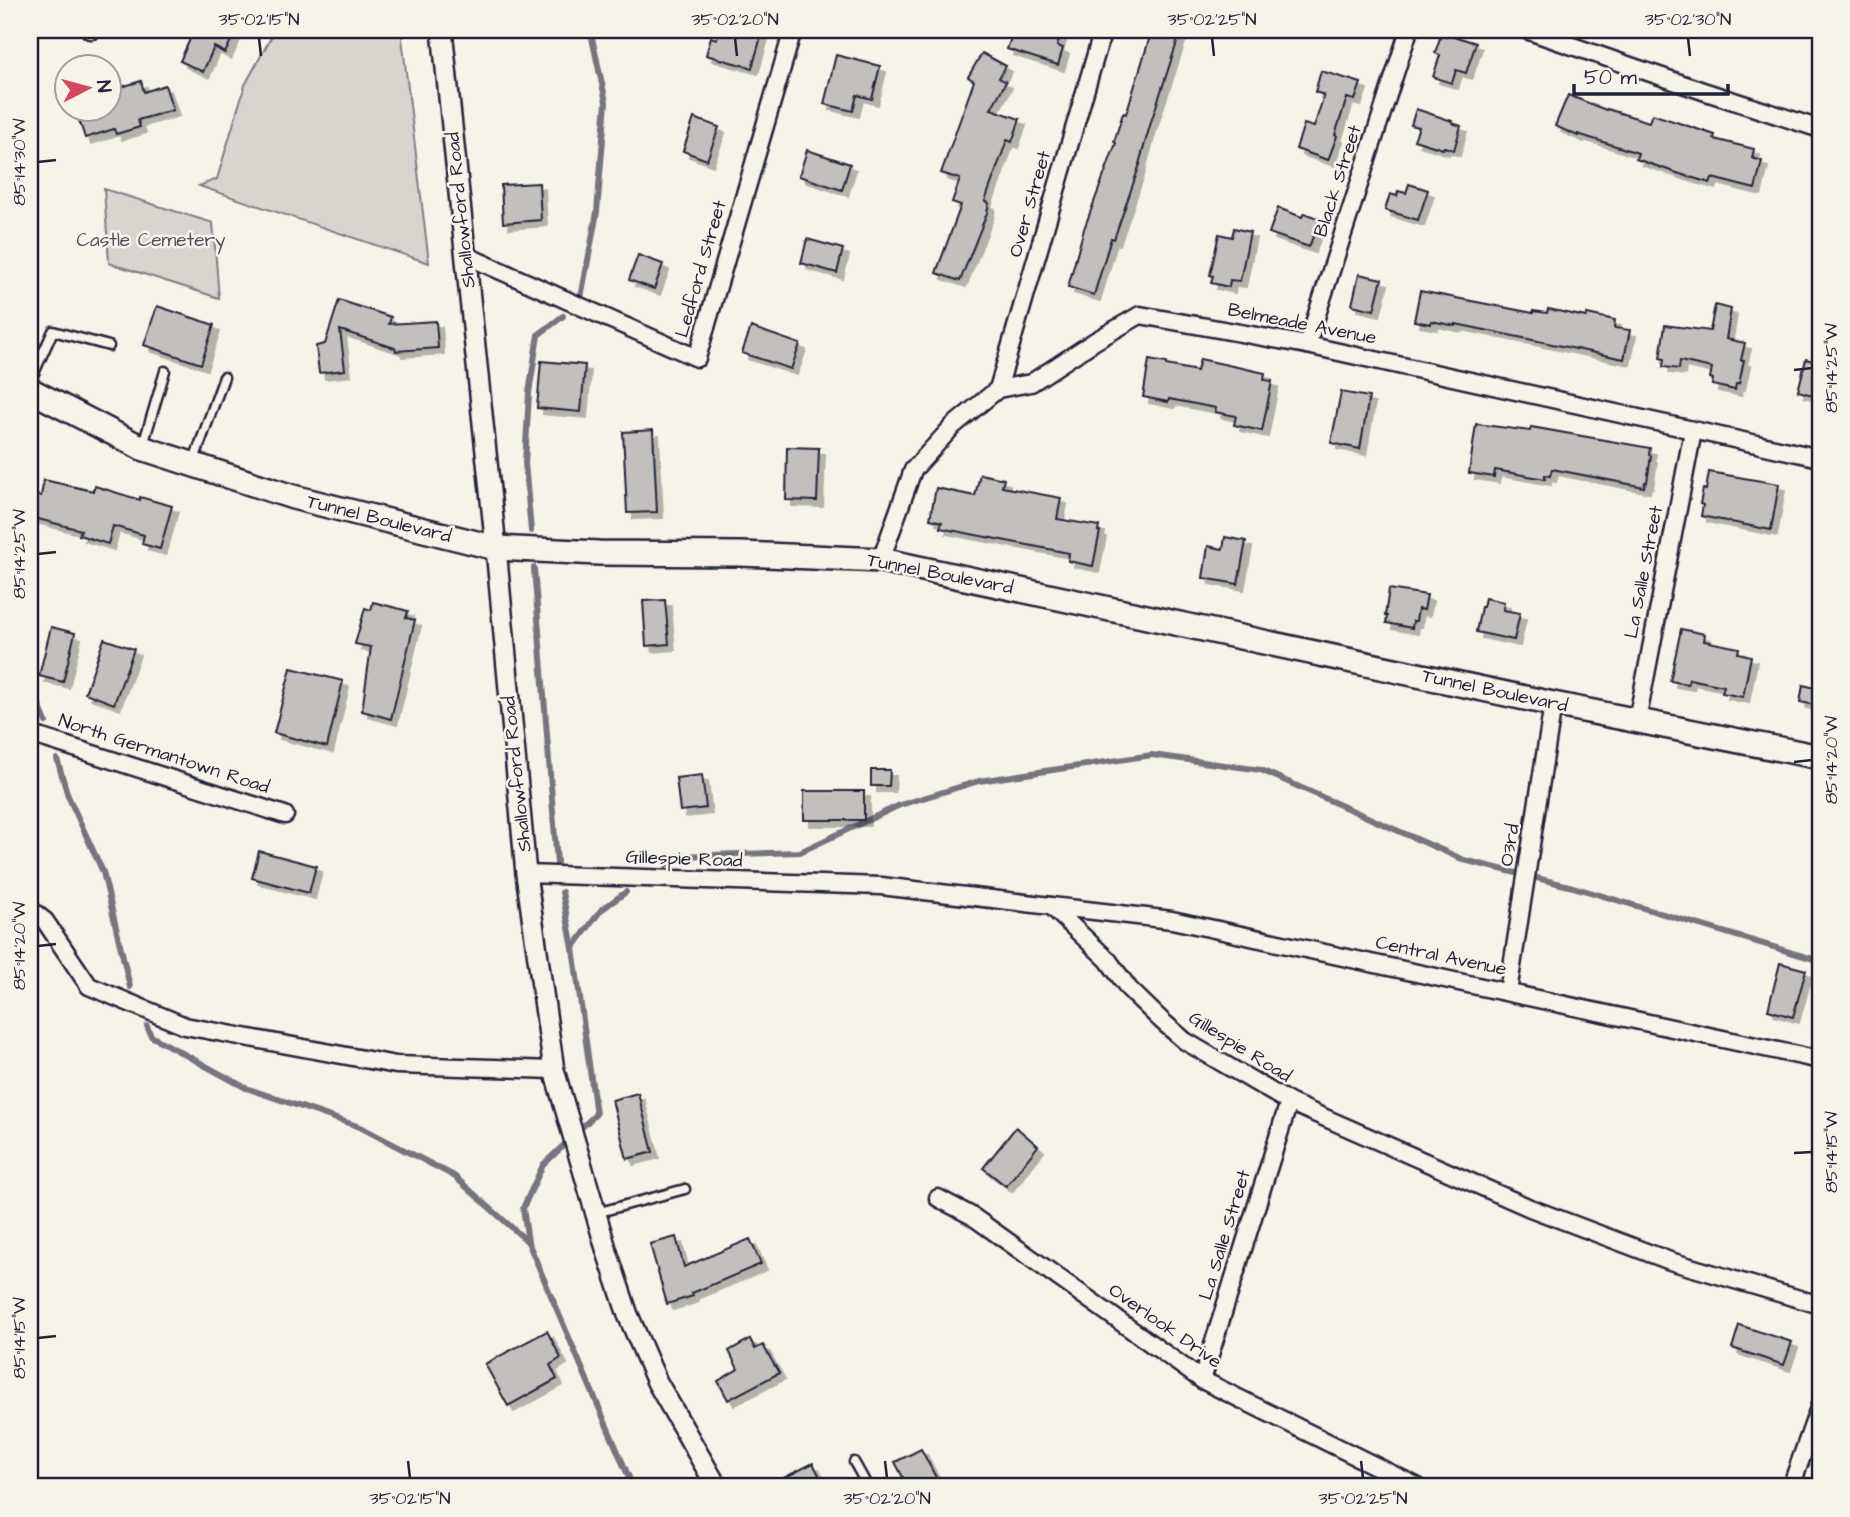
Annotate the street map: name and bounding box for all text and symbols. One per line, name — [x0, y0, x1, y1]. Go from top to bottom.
text: 35°02'15"N — [218, 7, 300, 32]
text: 35°02'20"N — [691, 7, 779, 32]
text: 35°02'25"N — [1167, 7, 1257, 32]
text: 35°02'30"N — [1645, 7, 1731, 32]
north arrow — [52, 52, 122, 122]
scale bar — [1574, 52, 1728, 96]
text: 50 m — [1584, 63, 1638, 92]
text: N — [89, 79, 117, 94]
text: 85°14'30"W — [7, 118, 32, 206]
street label: Black Street — [1307, 121, 1369, 240]
street label: Shallowford Road — [439, 130, 483, 289]
street label: Over Street — [1002, 147, 1058, 260]
street label: Ledford Street — [669, 197, 734, 341]
park label: Castle Cemetery — [77, 227, 226, 255]
street label: Belmeade Avenue — [1225, 296, 1379, 352]
text: 85°14'25"W — [1819, 323, 1844, 413]
street label: Tunnel Boulevard — [304, 488, 454, 550]
street label: La Salle Street — [1618, 503, 1670, 641]
text: 85°14'25"W — [7, 509, 32, 599]
street label: Tunnel Boulevard — [865, 547, 1016, 601]
street label: Tunnel Boulevard — [1420, 662, 1571, 720]
street label: Shallowford Road — [495, 694, 539, 853]
street label: North Germantown Road — [55, 707, 273, 801]
text: 85°14'20"W — [1819, 716, 1844, 804]
street label: O3rd — [1493, 822, 1527, 868]
street label: Gillespie Road — [625, 843, 743, 875]
text: 85°14'20"W — [7, 902, 32, 990]
street label: Central Avenue — [1373, 929, 1509, 983]
street label: Gillespie Road — [1183, 1005, 1297, 1090]
text: 85°14'15"W — [1819, 1111, 1844, 1193]
street label: La Salle Street — [1192, 1166, 1258, 1303]
street label: Overlook Drive — [1103, 1277, 1227, 1375]
text: 85°14'15"W — [7, 1297, 32, 1379]
text: 35°02'15"N — [369, 1486, 451, 1511]
text: 35°02'20"N — [843, 1486, 931, 1511]
text: 35°02'25"N — [1318, 1486, 1408, 1511]

